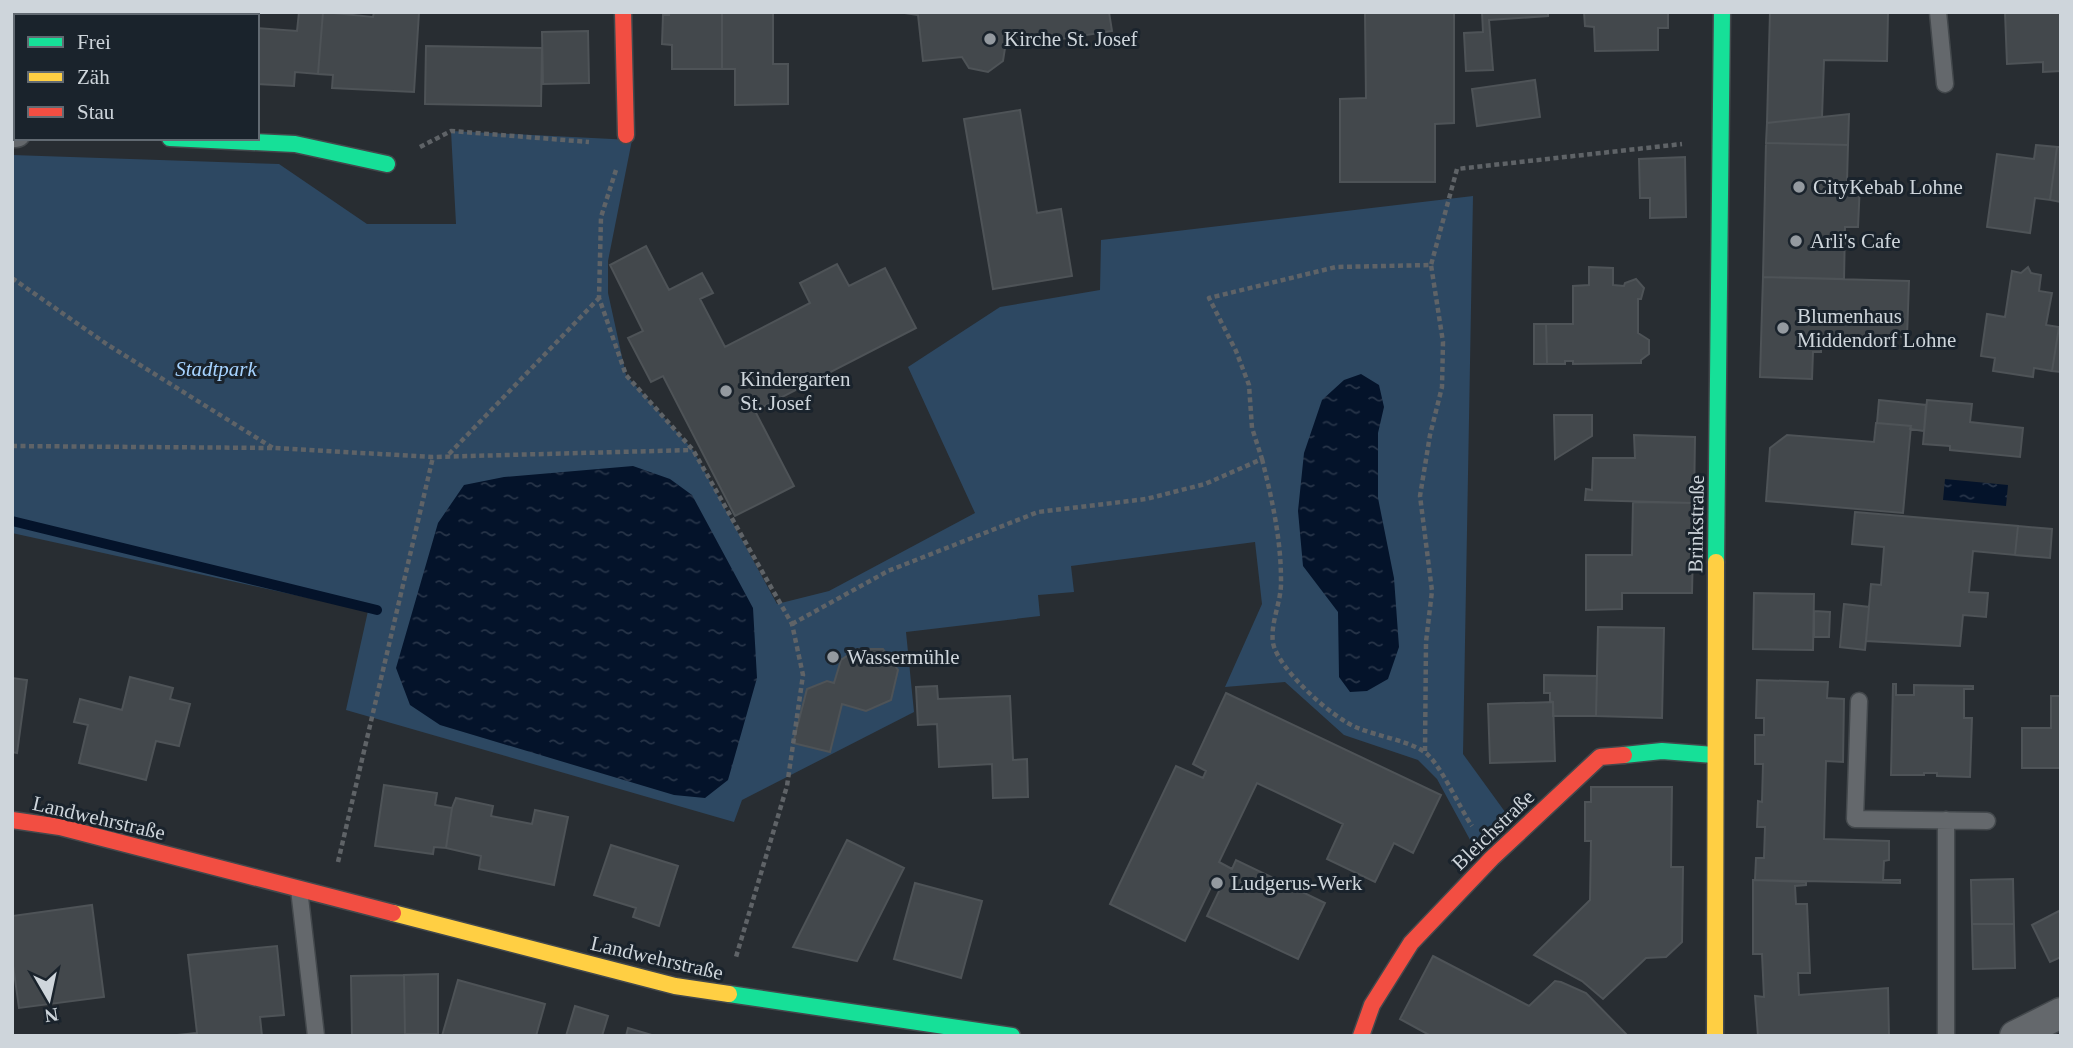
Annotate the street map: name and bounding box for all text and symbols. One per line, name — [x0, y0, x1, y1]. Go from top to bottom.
legend — [14, 14, 259, 140]
place label: Kirche St. Josef — [1004, 27, 1138, 51]
text: Frei — [77, 30, 111, 54]
marker: Kirche St. Josef — [982, 31, 998, 47]
text: Zäh — [77, 65, 110, 89]
text: Stau — [77, 100, 115, 124]
place label: CityKebab Lohne — [1813, 175, 1963, 199]
marker: CityKebab Lohne — [1791, 179, 1807, 195]
place label: Arli's Cafe — [1810, 229, 1901, 253]
marker: Arli's Cafe — [1788, 233, 1804, 249]
place label: Blumenhaus Middendorf Lohne — [1797, 304, 1956, 352]
marker: Blumenhaus Middendorf Lohne — [1775, 320, 1791, 336]
park label: Stadtpark — [175, 357, 258, 381]
place label: Kindergarten St. Josef — [740, 367, 851, 415]
marker: Kindergarten St. Josef — [718, 383, 734, 399]
street label: Brinkstraße — [1683, 475, 1709, 573]
place label: Wassermühle — [847, 645, 960, 669]
marker: Wassermühle — [825, 649, 841, 665]
street label: Bleichstraße — [1447, 785, 1539, 875]
street label: Landwehrstraße — [30, 791, 168, 845]
place label: Ludgerus-Werk — [1231, 871, 1363, 895]
marker: Ludgerus-Werk — [1209, 875, 1225, 891]
street label: Landwehrstraße — [588, 931, 726, 985]
north arrow — [14, 964, 84, 1034]
text: N — [43, 1004, 60, 1027]

